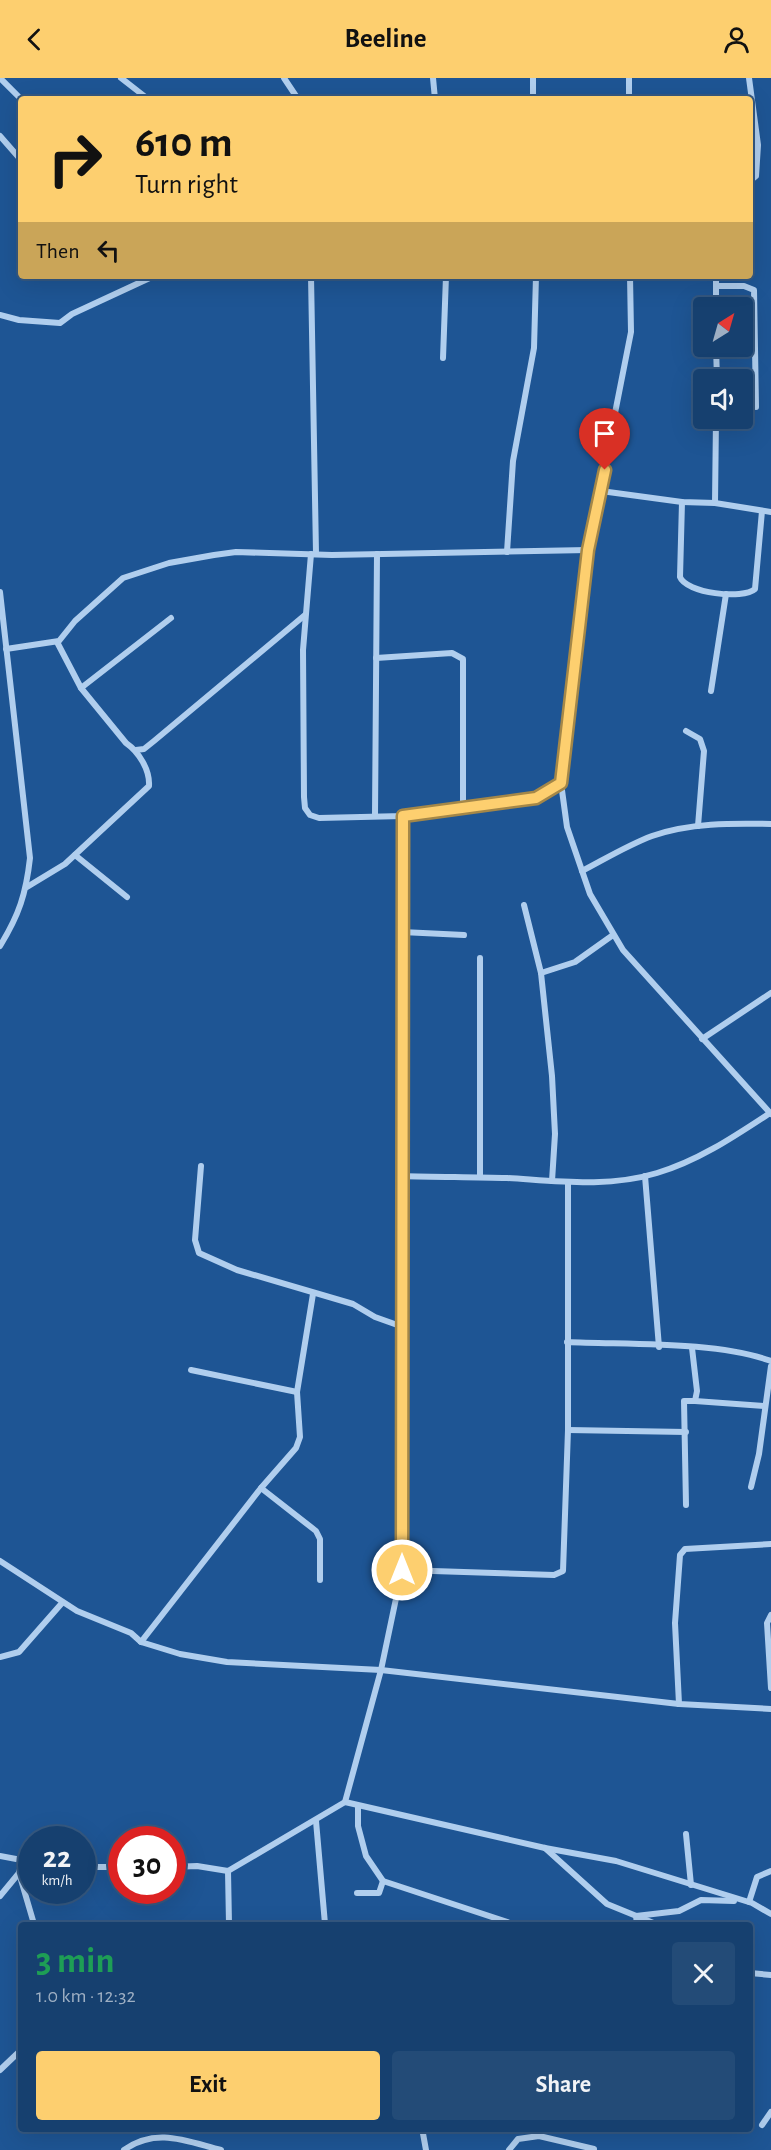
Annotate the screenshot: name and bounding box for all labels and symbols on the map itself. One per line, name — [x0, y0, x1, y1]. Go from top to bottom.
north arrow — [693, 297, 753, 357]
pin — [579, 408, 630, 470]
position arrow — [370, 1538, 434, 1602]
speed limit sign: 30 — [108, 1826, 186, 1904]

